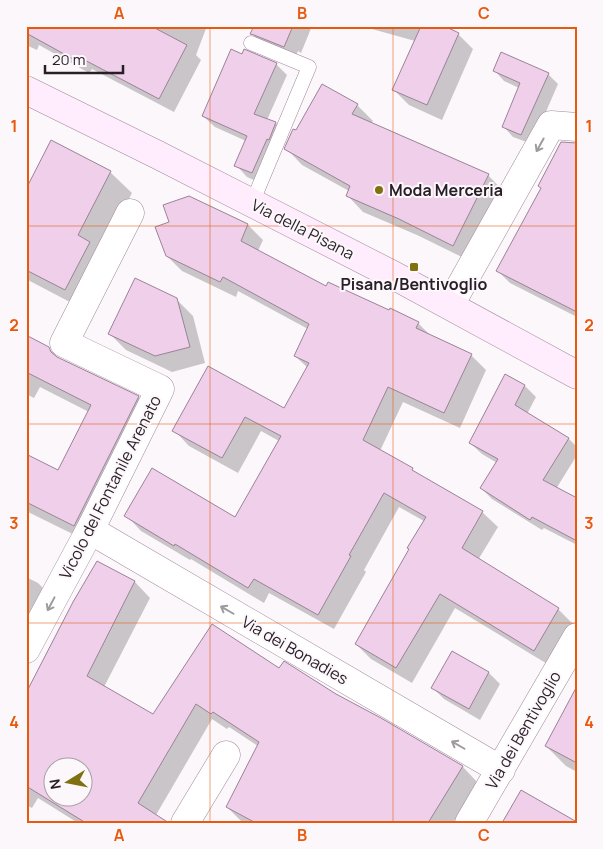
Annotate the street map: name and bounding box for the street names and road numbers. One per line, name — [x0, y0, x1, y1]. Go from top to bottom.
street label: Via della Pisana — [248, 194, 358, 264]
street label: Vicolo del Fontanile Arenato — [54, 391, 166, 583]
street label: Via dei Bonadies — [238, 611, 352, 689]
street label: Via dei Bentivoglio — [480, 667, 566, 793]

